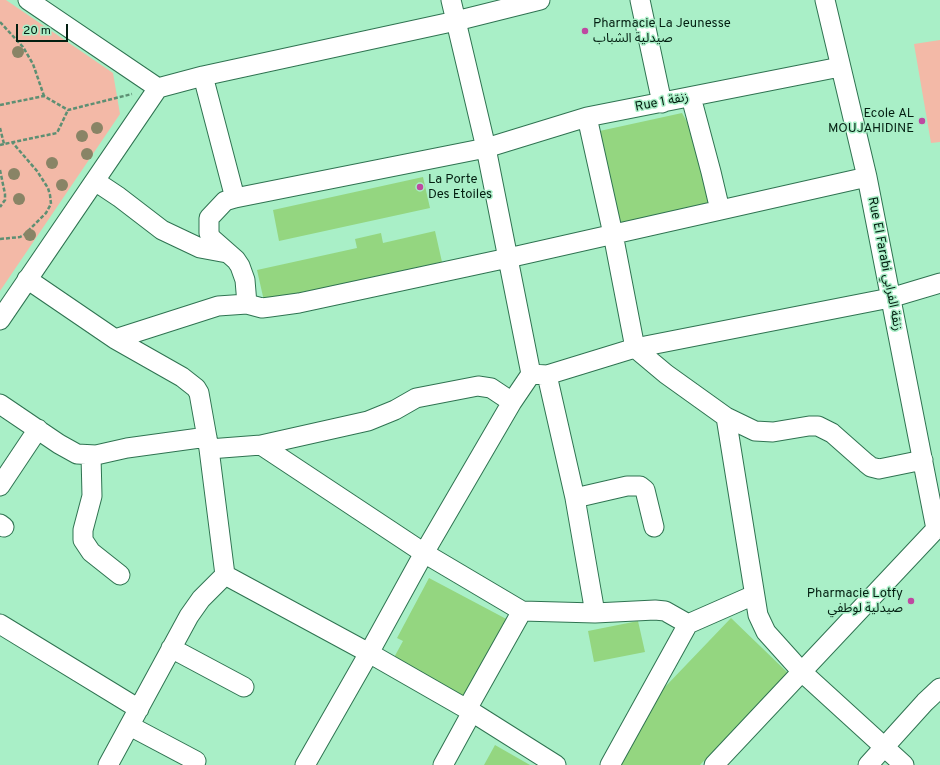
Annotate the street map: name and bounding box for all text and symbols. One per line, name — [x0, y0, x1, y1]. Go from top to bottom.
scale bar — [18, 16, 70, 42]
place label: Pharmacie La Jeunesse صيدلية الشباب — [593, 16, 731, 47]
text: 20 m — [23, 23, 51, 39]
marker: Pharmacie La Jeunesse صيدلية الشباب — [580, 26, 590, 36]
street label: Rue 1 زنقة — [634, 90, 690, 116]
place label: Ecole AL MOUJAHIDINE — [828, 106, 914, 137]
marker: Ecole AL MOUJAHIDINE — [917, 116, 927, 126]
place label: La Porte Des Etoiles — [428, 172, 492, 203]
marker: La Porte Des Etoiles — [415, 182, 425, 192]
street label: Rue El Farabi زنقة الفرابي — [863, 196, 905, 332]
place label: Pharmacie Lotfy صيدلية لوطفي — [807, 586, 903, 617]
marker: Pharmacie Lotfy صيدلية لوطفي — [906, 596, 916, 606]

